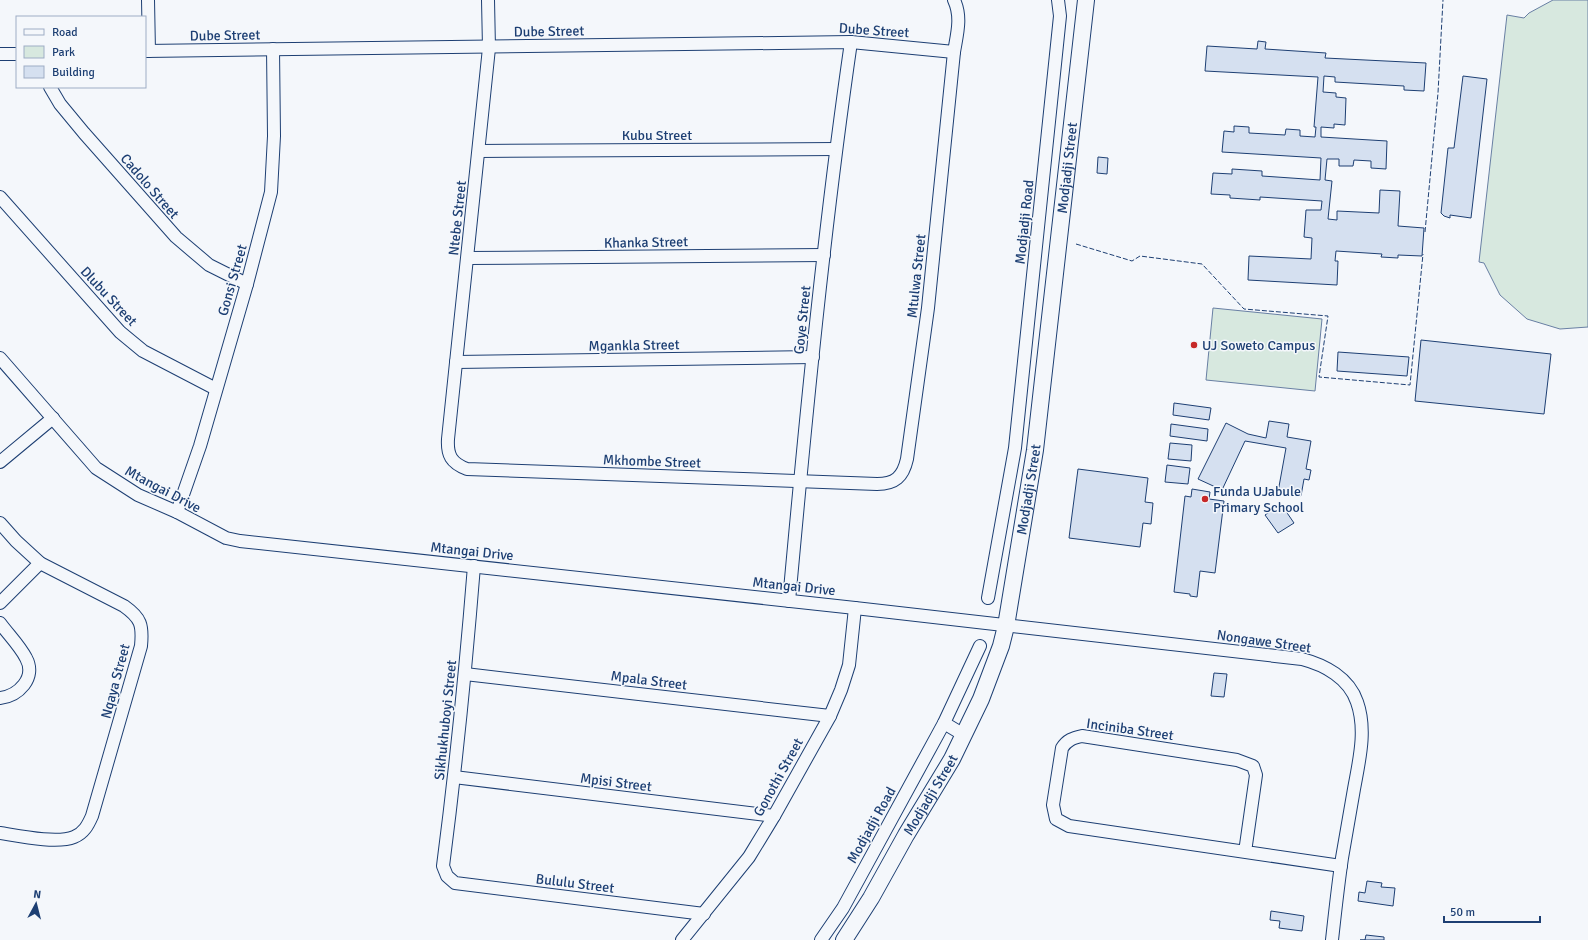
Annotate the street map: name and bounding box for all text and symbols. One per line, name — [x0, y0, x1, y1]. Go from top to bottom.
legend — [16, 16, 146, 88]
street label: Dube Street — [838, 20, 910, 41]
street label: Dube Street — [514, 22, 585, 41]
text: Road — [52, 25, 78, 40]
street label: Dube Street — [190, 26, 261, 45]
text: Park — [52, 45, 75, 60]
text: Building — [52, 65, 95, 80]
street label: Modjadji Street — [1054, 121, 1081, 214]
street label: Kubu Street — [622, 127, 692, 144]
street label: Cadolo Street — [117, 150, 183, 223]
street label: Modjadji Road — [1012, 179, 1037, 265]
street label: Ntebe Street — [445, 180, 470, 256]
street label: Khanka Street — [604, 233, 688, 252]
street label: Mtulwa Street — [904, 233, 929, 319]
street label: Gonsi Street — [214, 242, 251, 318]
street label: Dlubu Street — [77, 263, 141, 330]
street label: Goye Street — [790, 285, 815, 355]
street label: Mgankla Street — [588, 336, 680, 355]
place label: UJ Soweto Campus — [1202, 337, 1315, 354]
marker: UJ Soweto Campus — [1189, 340, 1199, 350]
street label: Modjadji Street — [1013, 443, 1045, 536]
street label: Mkhombe Street — [603, 451, 702, 472]
street label: Mtangai Drive — [122, 462, 204, 517]
place label: Funda UJabule Primary School — [1213, 483, 1304, 516]
marker: Funda UJabule Primary School — [1200, 494, 1210, 504]
street label: Mtangai Drive — [429, 539, 514, 564]
street label: Mtangai Drive — [751, 574, 836, 599]
street label: Nongawe Street — [1216, 626, 1312, 657]
street label: Nqaya Street — [97, 642, 134, 720]
street label: Sikhukhuboyi Street — [431, 659, 460, 781]
street label: Mpala Street — [610, 667, 688, 694]
street label: Inciniba Street — [1085, 715, 1175, 744]
street label: Gonothi Street — [750, 735, 807, 819]
street label: Modjadji Street — [900, 752, 962, 839]
street label: Mpisi Street — [579, 770, 653, 795]
street label: Modjadji Road — [843, 784, 899, 867]
street label: Bululu Street — [535, 870, 615, 897]
north arrow — [16, 884, 56, 924]
text: N — [33, 888, 42, 901]
scale bar — [1444, 898, 1540, 924]
text: 50 m — [1450, 905, 1475, 920]

